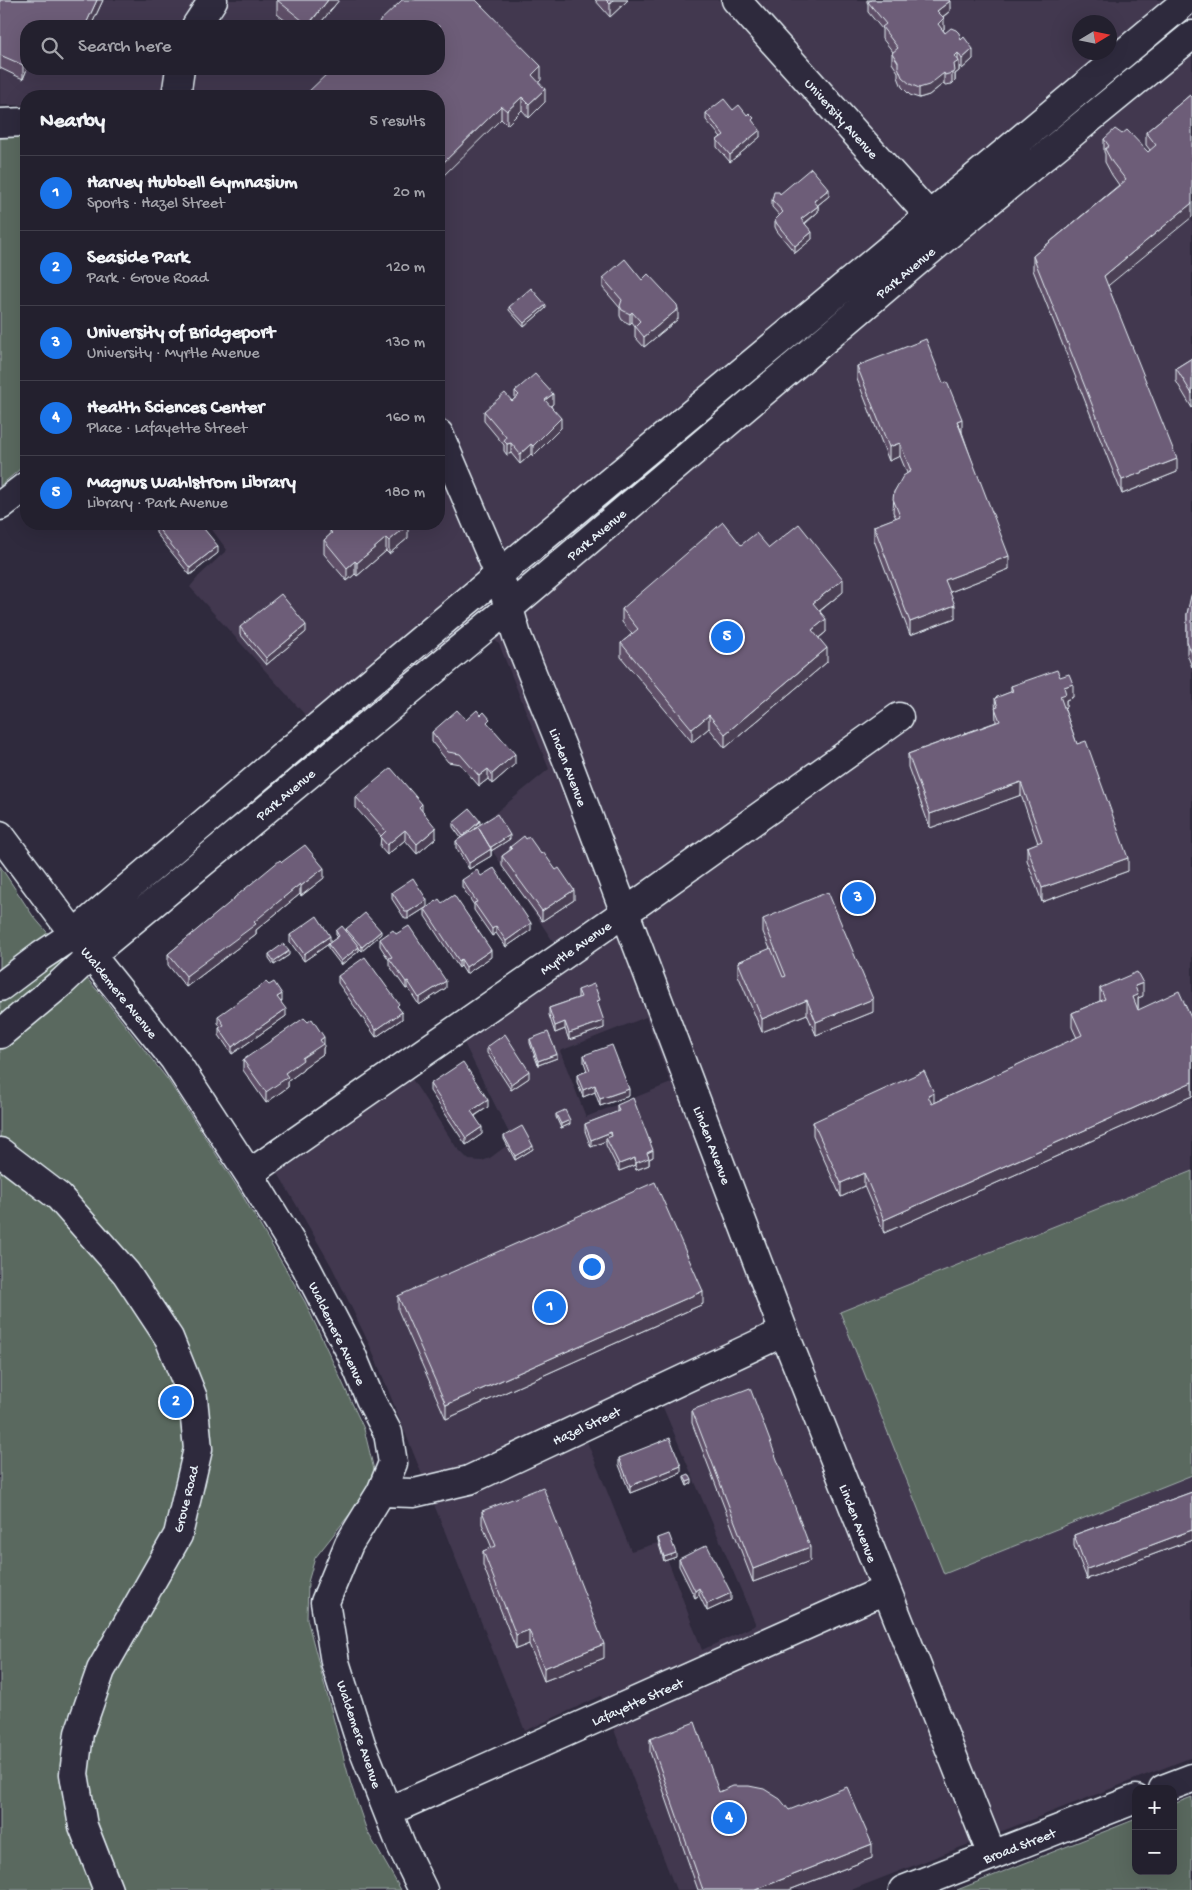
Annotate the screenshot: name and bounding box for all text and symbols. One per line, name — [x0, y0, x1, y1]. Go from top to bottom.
north arrow — [1072, 15, 1117, 60]
search box — [20, 20, 445, 75]
icon: search — [38, 34, 66, 62]
text: Search here — [78, 36, 172, 59]
street label: University Avenue — [800, 76, 881, 164]
text: Nearby — [40, 110, 105, 135]
text: 5 results — [370, 113, 425, 132]
text: Harvey Hubbell Gymnasium — [87, 172, 298, 195]
text: 1 — [53, 184, 59, 203]
text: 20 m — [393, 184, 425, 203]
text: Sports · Hazel Street — [87, 195, 225, 214]
street label: Park Avenue — [873, 244, 940, 304]
text: Seaside Park — [87, 247, 189, 270]
text: 2 — [52, 259, 60, 278]
text: 120 m — [386, 259, 425, 278]
text: Park · Grove Road — [87, 270, 208, 289]
text: University of Bridgeport — [87, 322, 275, 345]
text: 3 — [52, 334, 60, 353]
text: 130 m — [386, 334, 425, 353]
text: University · Myrtle Avenue — [87, 345, 260, 364]
text: Health Sciences Center — [87, 397, 264, 420]
text: 4 — [52, 409, 60, 428]
text: 160 m — [386, 409, 425, 428]
text: Place · Lafayette Street — [87, 420, 247, 439]
text: Magnus Wahlstrom Library — [87, 472, 296, 495]
text: 5 — [52, 484, 60, 503]
text: 180 m — [386, 484, 425, 503]
text: Library · Park Avenue — [87, 495, 228, 514]
street label: Park Avenue — [564, 506, 631, 566]
pin: 5 — [711, 618, 743, 656]
street label: Linden Avenue — [544, 726, 590, 810]
street label: Park Avenue — [253, 766, 320, 826]
pin: 3 — [842, 879, 874, 917]
street label: Myrtle Avenue — [538, 918, 616, 980]
street label: Waldemere Avenue — [76, 944, 161, 1043]
street label: Linden Avenue — [688, 1104, 734, 1188]
your location — [579, 1254, 605, 1280]
street label: Waldemere Avenue — [303, 1280, 368, 1389]
pin: 1 — [534, 1288, 566, 1326]
pin: 2 — [160, 1383, 192, 1421]
street label: Hazel Street — [550, 1404, 625, 1450]
street label: Grove Road — [171, 1463, 204, 1535]
street label: Linden Avenue — [834, 1482, 880, 1566]
street label: Lafayette Street — [590, 1675, 688, 1731]
street label: Waldemere Avenue — [331, 1679, 384, 1792]
map controls — [1132, 1785, 1177, 1875]
button: + — [1132, 1785, 1177, 1830]
pin: 4 — [713, 1799, 745, 1837]
street label: Broad Street — [980, 1825, 1060, 1869]
button: − — [1132, 1830, 1177, 1875]

